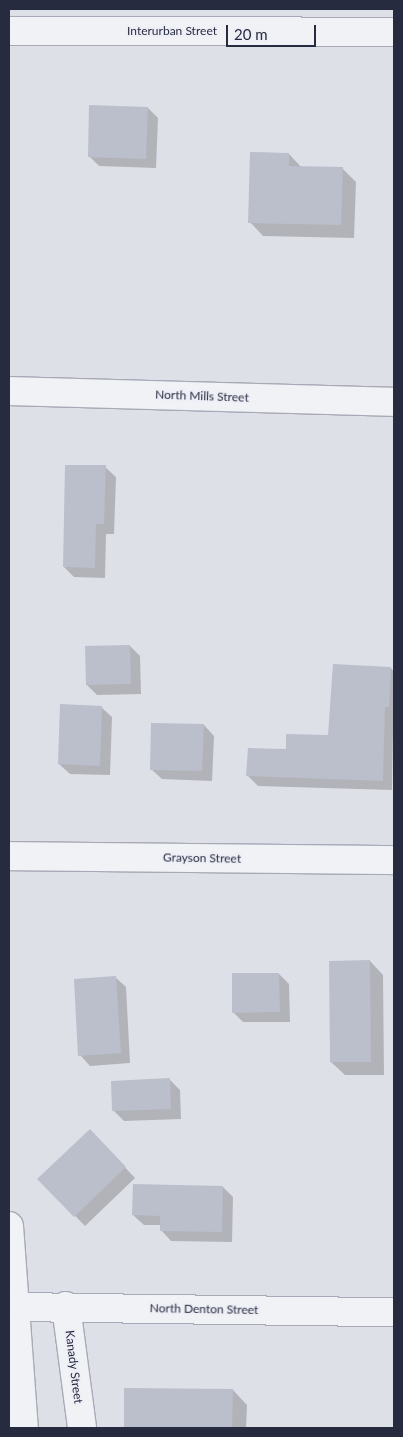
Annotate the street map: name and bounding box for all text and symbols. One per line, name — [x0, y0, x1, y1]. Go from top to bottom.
scale bar — [228, 15, 318, 47]
street label: Interurban Street — [127, 24, 217, 38]
text: 20 m — [234, 25, 268, 43]
street label: North Mills Street — [155, 387, 249, 405]
street label: Grayson Street — [163, 850, 241, 866]
street label: North Denton Street — [150, 1301, 258, 1317]
street label: Kanady Street — [62, 1329, 86, 1405]

